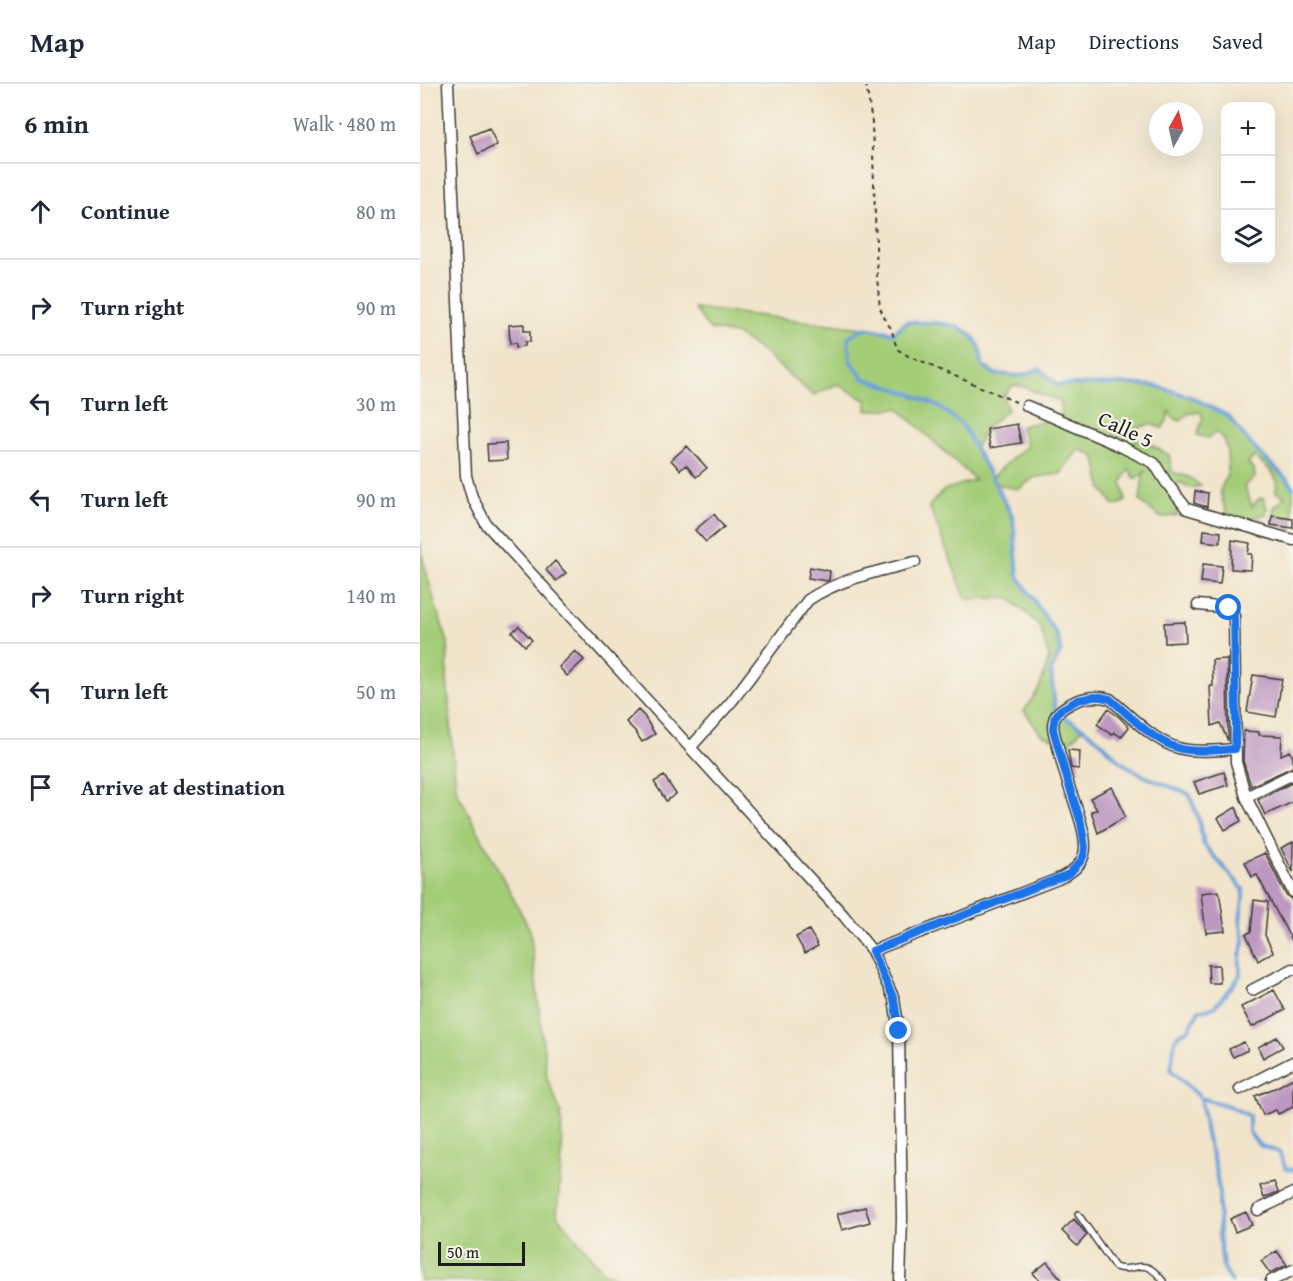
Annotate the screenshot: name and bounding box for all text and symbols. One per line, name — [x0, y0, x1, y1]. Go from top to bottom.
text: Map — [30, 21, 84, 62]
text: Map — [1017, 26, 1056, 57]
text: Directions — [1089, 26, 1179, 57]
text: Saved — [1212, 26, 1263, 57]
north arrow — [1149, 102, 1203, 156]
map controls — [1221, 102, 1275, 264]
button: + — [1221, 102, 1275, 156]
text: 6 min — [24, 104, 89, 143]
text: Walk · 480 m — [293, 109, 396, 138]
button: − — [1221, 156, 1275, 210]
icon: ahead — [24, 195, 57, 228]
text: Continue — [81, 195, 170, 227]
text: 80 m — [356, 197, 396, 226]
button: layers — [1221, 210, 1275, 264]
icon: right — [24, 291, 57, 324]
text: Turn right — [81, 291, 184, 323]
text: 90 m — [356, 293, 396, 322]
icon: left — [24, 387, 57, 420]
text: Turn left — [81, 387, 168, 419]
text: 30 m — [356, 389, 396, 418]
street label: Calle 5 — [1093, 403, 1159, 455]
icon: left — [24, 483, 57, 516]
text: Turn left — [81, 483, 168, 515]
text: 90 m — [356, 485, 396, 514]
icon: right — [24, 579, 57, 612]
text: Turn right — [81, 579, 184, 611]
text: 140 m — [346, 581, 396, 610]
route start — [1215, 594, 1241, 620]
icon: left — [24, 675, 57, 708]
text: Turn left — [81, 675, 168, 707]
text: 50 m — [356, 677, 396, 706]
icon: arrive — [24, 771, 57, 804]
text: Arrive at destination — [81, 771, 285, 803]
route end — [885, 1017, 911, 1043]
scale bar — [438, 1239, 525, 1266]
text: 50 m — [447, 1240, 479, 1264]

